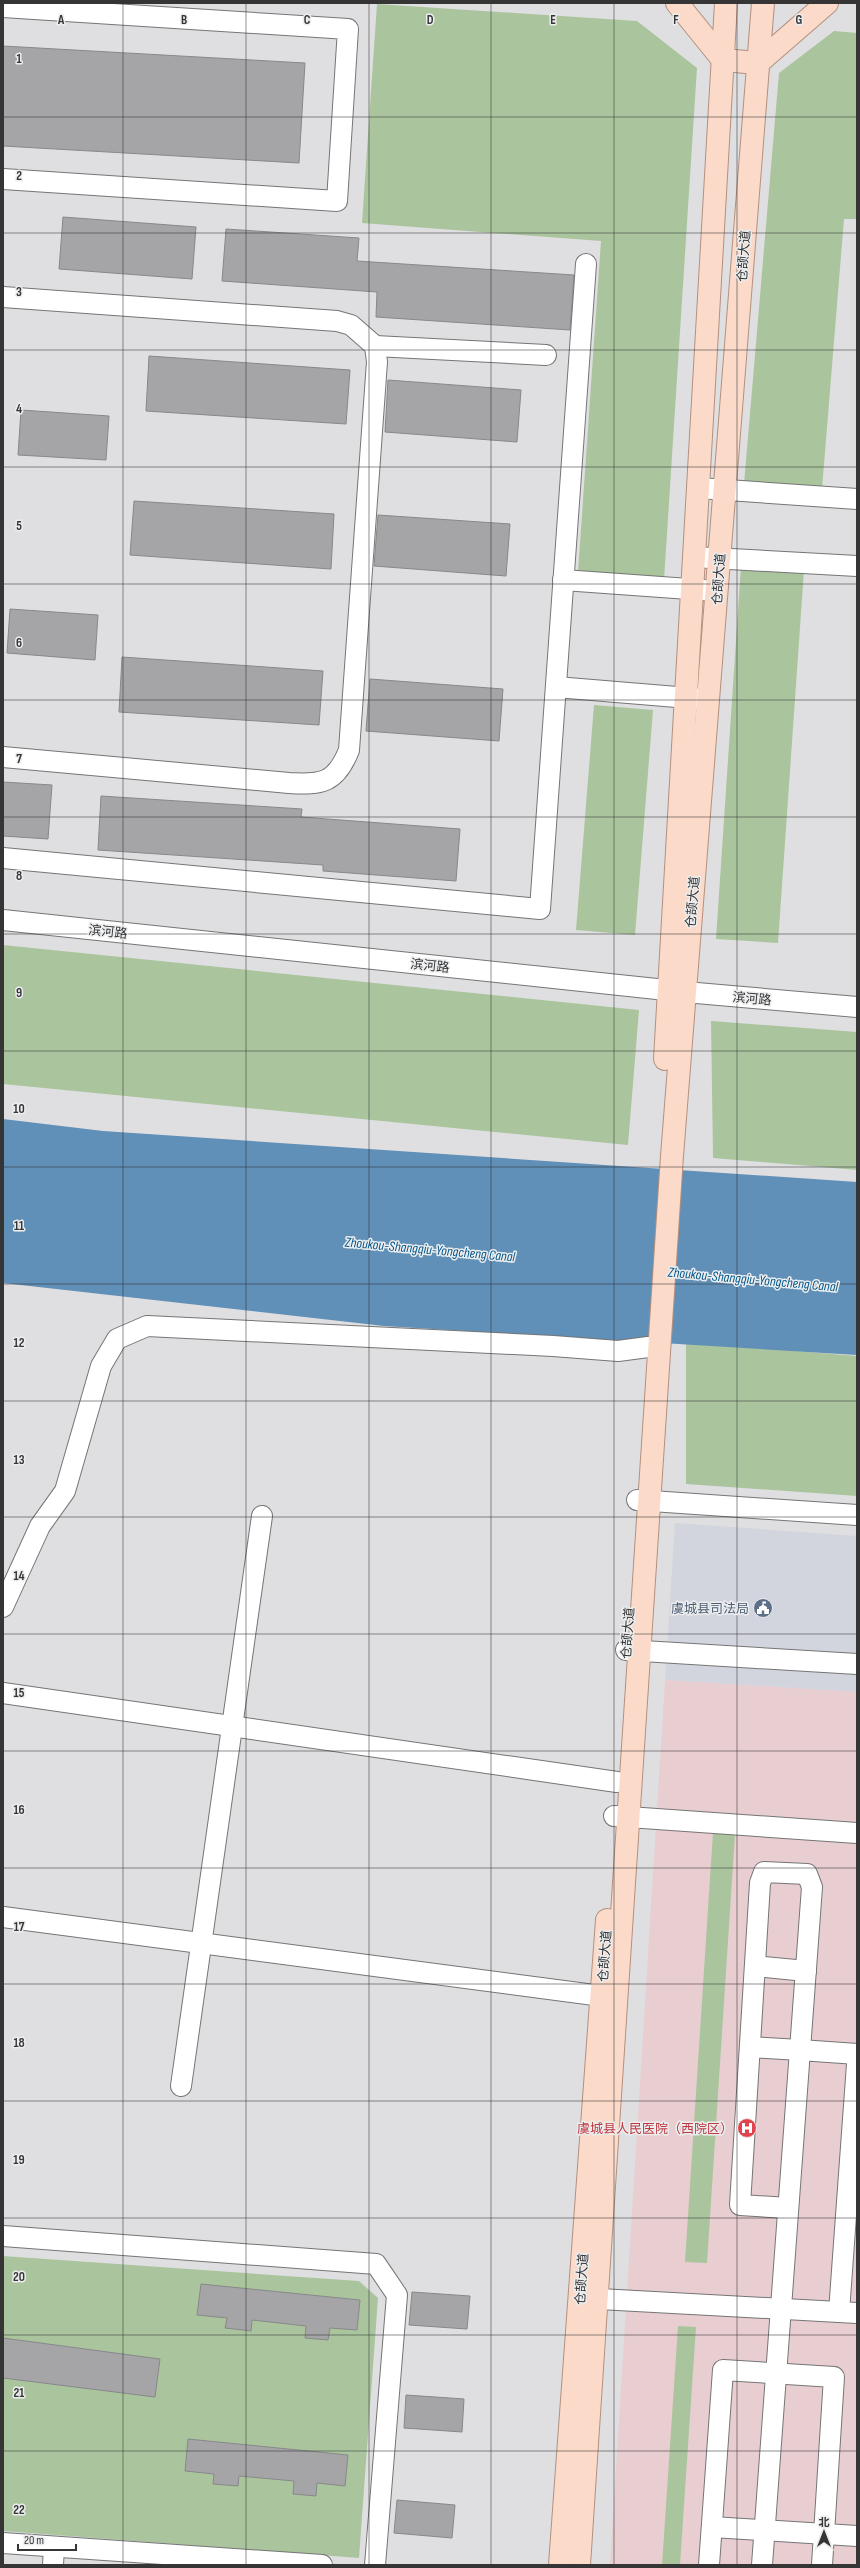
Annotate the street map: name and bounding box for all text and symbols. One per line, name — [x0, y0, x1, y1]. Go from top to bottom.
text: A — [57, 12, 65, 28]
text: B — [181, 12, 187, 28]
text: C — [304, 12, 311, 28]
text: D — [427, 12, 434, 28]
text: E — [550, 12, 556, 28]
text: F — [673, 12, 679, 28]
text: G — [796, 12, 803, 28]
text: 1 — [16, 51, 22, 67]
text: 2 — [16, 168, 22, 184]
street label: 仓颉大道 — [734, 230, 754, 283]
text: 3 — [16, 284, 22, 300]
text: 4 — [16, 401, 22, 417]
text: 5 — [16, 518, 22, 534]
street label: 仓颉大道 — [709, 553, 729, 606]
text: 6 — [16, 635, 22, 651]
text: 7 — [16, 751, 22, 767]
text: 8 — [16, 868, 22, 884]
street label: 仓颉大道 — [683, 875, 703, 929]
street label: 滨河路 — [88, 922, 128, 942]
street label: 滨河路 — [410, 956, 450, 976]
text: 9 — [16, 985, 22, 1001]
street label: 滨河路 — [732, 989, 772, 1009]
text: 10 — [13, 1101, 25, 1117]
text: 11 — [14, 1218, 24, 1234]
water label: Zhoukou-Shangqiu-Yongcheng Canal — [343, 1234, 516, 1265]
water label: Zhoukou-Shangqiu-Yongcheng Canal — [666, 1264, 839, 1295]
text: 12 — [14, 1335, 25, 1351]
text: 13 — [14, 1452, 25, 1468]
text: 14 — [13, 1568, 25, 1584]
public building icon: 虞城县司法局 — [752, 1597, 774, 1619]
place label: 虞城县司法局 — [671, 1601, 749, 1617]
street label: 仓颉大道 — [618, 1607, 638, 1660]
text: 15 — [14, 1685, 25, 1701]
text: 16 — [13, 1802, 25, 1818]
text: 17 — [14, 1919, 25, 1935]
street label: 仓颉大道 — [595, 1930, 615, 1983]
text: 18 — [13, 2035, 25, 2051]
hospital icon: 虞城县人民医院（西院区） — [736, 2117, 758, 2139]
place label: 虞城县人民医院（西院区） — [577, 2121, 733, 2137]
text: 19 — [13, 2152, 25, 2168]
street label: 仓颉大道 — [572, 2253, 592, 2306]
text: 20 — [13, 2269, 25, 2285]
text: 21 — [14, 2385, 24, 2401]
text: 22 — [13, 2502, 25, 2518]
north arrow — [804, 2512, 844, 2552]
text: 北 — [819, 2516, 830, 2529]
scale bar — [18, 2526, 76, 2552]
text: 20 m — [24, 2533, 44, 2548]

